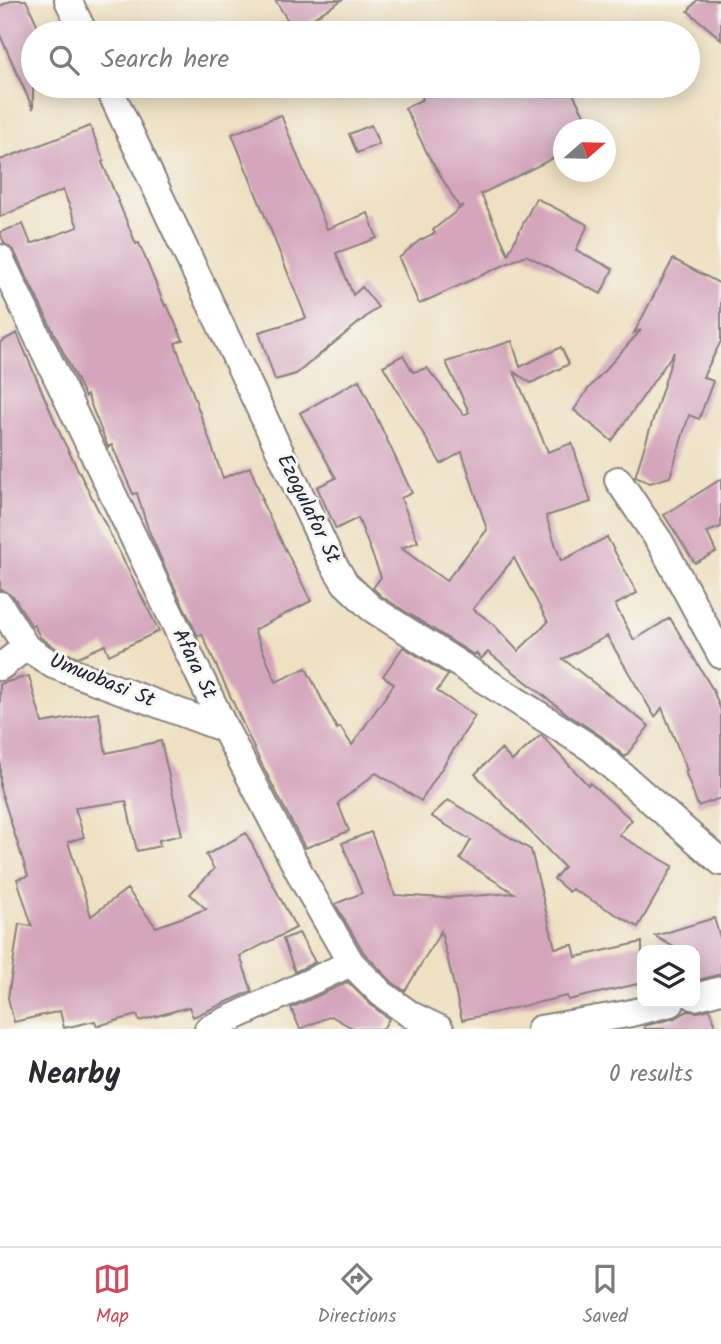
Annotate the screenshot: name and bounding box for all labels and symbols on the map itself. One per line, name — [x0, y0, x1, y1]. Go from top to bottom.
north arrow — [553, 119, 616, 182]
street label: Ezogulafor St — [267, 449, 349, 570]
street label: Afara St — [163, 623, 226, 706]
street label: Umuobasi St — [44, 645, 161, 717]

